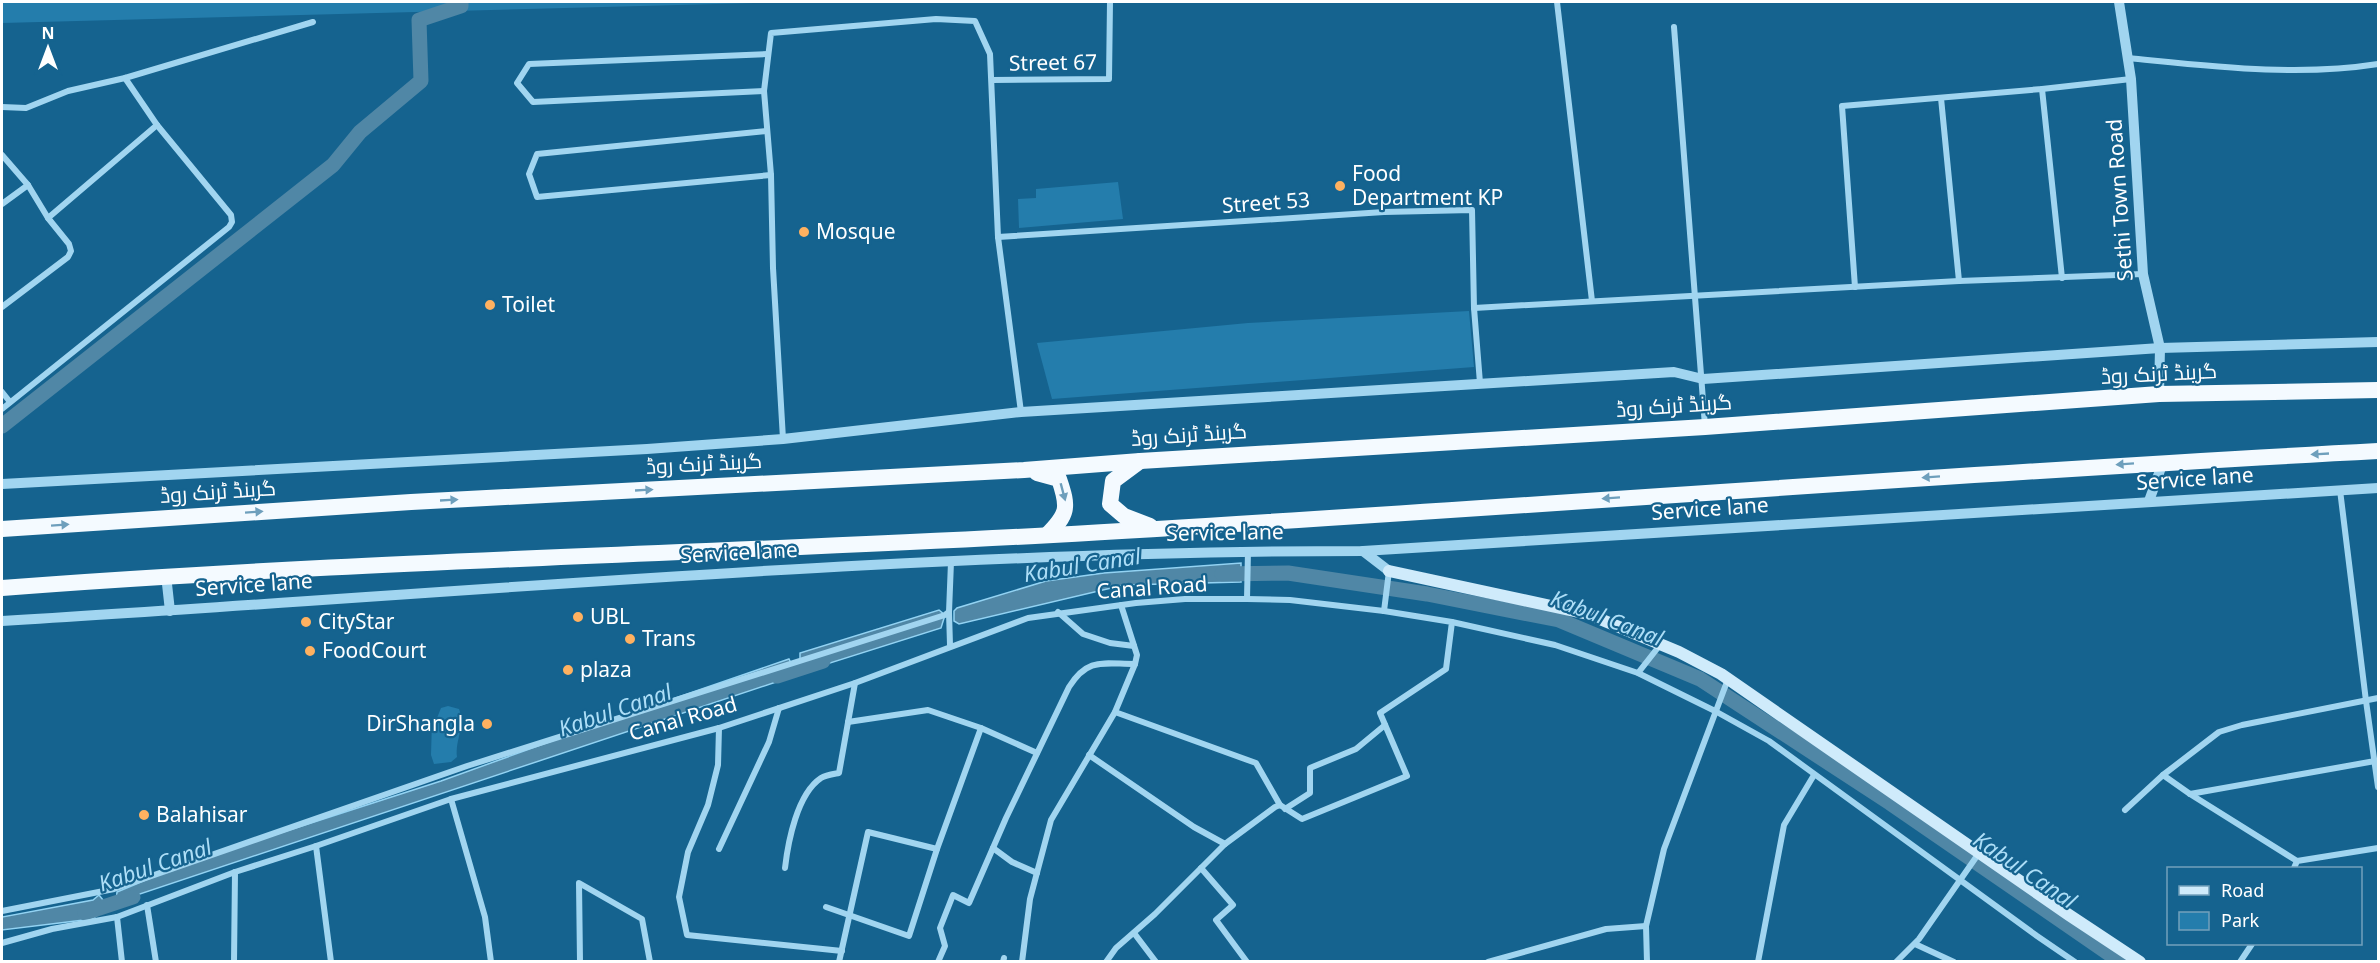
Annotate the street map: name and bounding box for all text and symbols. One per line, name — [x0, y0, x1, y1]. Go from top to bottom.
north arrow — [18, 18, 78, 78]
text: N — [41, 22, 55, 44]
street label: Street 67 — [1009, 47, 1097, 77]
street label: Sethi Town Road — [2099, 118, 2139, 282]
place label: Food Department KP — [1352, 159, 1503, 211]
marker: Food Department KP — [1333, 179, 1347, 193]
street label: Street 53 — [1221, 185, 1311, 219]
place label: Mosque — [816, 217, 896, 245]
marker: Mosque — [797, 225, 811, 239]
place label: Toilet — [502, 290, 556, 318]
marker: Toilet — [483, 298, 497, 312]
street label: گرینڈ ٹرنک روڈ — [2100, 356, 2218, 390]
street label: گرینڈ ٹرنک روڈ — [1615, 387, 1733, 423]
street label: گرینڈ ٹرنک روڈ — [1130, 416, 1248, 452]
street label: گرینڈ ٹرنک روڈ — [645, 446, 763, 480]
one-way arrow — [2311, 449, 2330, 458]
one-way arrow — [2116, 460, 2135, 469]
street label: Service lane — [2135, 460, 2255, 496]
one-way arrow — [1921, 472, 1940, 482]
street label: گرینڈ ٹرنک روڈ — [159, 473, 277, 509]
one-way arrow — [1059, 483, 1068, 501]
one-way arrow — [634, 486, 653, 495]
street label: Service lane — [1650, 490, 1770, 526]
one-way arrow — [1601, 494, 1620, 503]
one-way arrow — [440, 496, 459, 505]
one-way arrow — [245, 508, 264, 517]
street label: Service lane — [1166, 517, 1284, 547]
one-way arrow — [50, 520, 69, 530]
street label: Service lane — [680, 535, 798, 569]
water label: Kabul Canal — [1021, 540, 1144, 588]
street label: Service lane — [194, 566, 314, 602]
street label: Canal Road — [1096, 569, 1208, 605]
water label: Kabul Canal — [1547, 582, 1669, 653]
place label: UBL — [590, 602, 630, 630]
place label: CityStar — [318, 607, 395, 635]
marker: UBL — [571, 610, 585, 624]
marker: CityStar — [299, 615, 313, 629]
place label: Trans — [642, 624, 696, 652]
marker: Trans — [623, 632, 637, 646]
place label: FoodCourt — [322, 636, 427, 664]
marker: FoodCourt — [303, 644, 317, 658]
place label: plaza — [580, 655, 632, 683]
marker: plaza — [561, 663, 575, 677]
water label: Kabul Canal — [554, 675, 677, 742]
street label: Canal Road — [625, 689, 740, 747]
place label: DirShangla — [366, 709, 475, 737]
marker: DirShangla — [480, 717, 494, 731]
place label: Balahisar — [156, 800, 248, 828]
marker: Balahisar — [137, 808, 151, 822]
water label: Kabul Canal — [1968, 824, 2084, 915]
water label: Kabul Canal — [94, 830, 217, 897]
legend — [2167, 867, 2362, 945]
text: Road — [2221, 878, 2264, 902]
text: Park — [2221, 908, 2259, 932]

